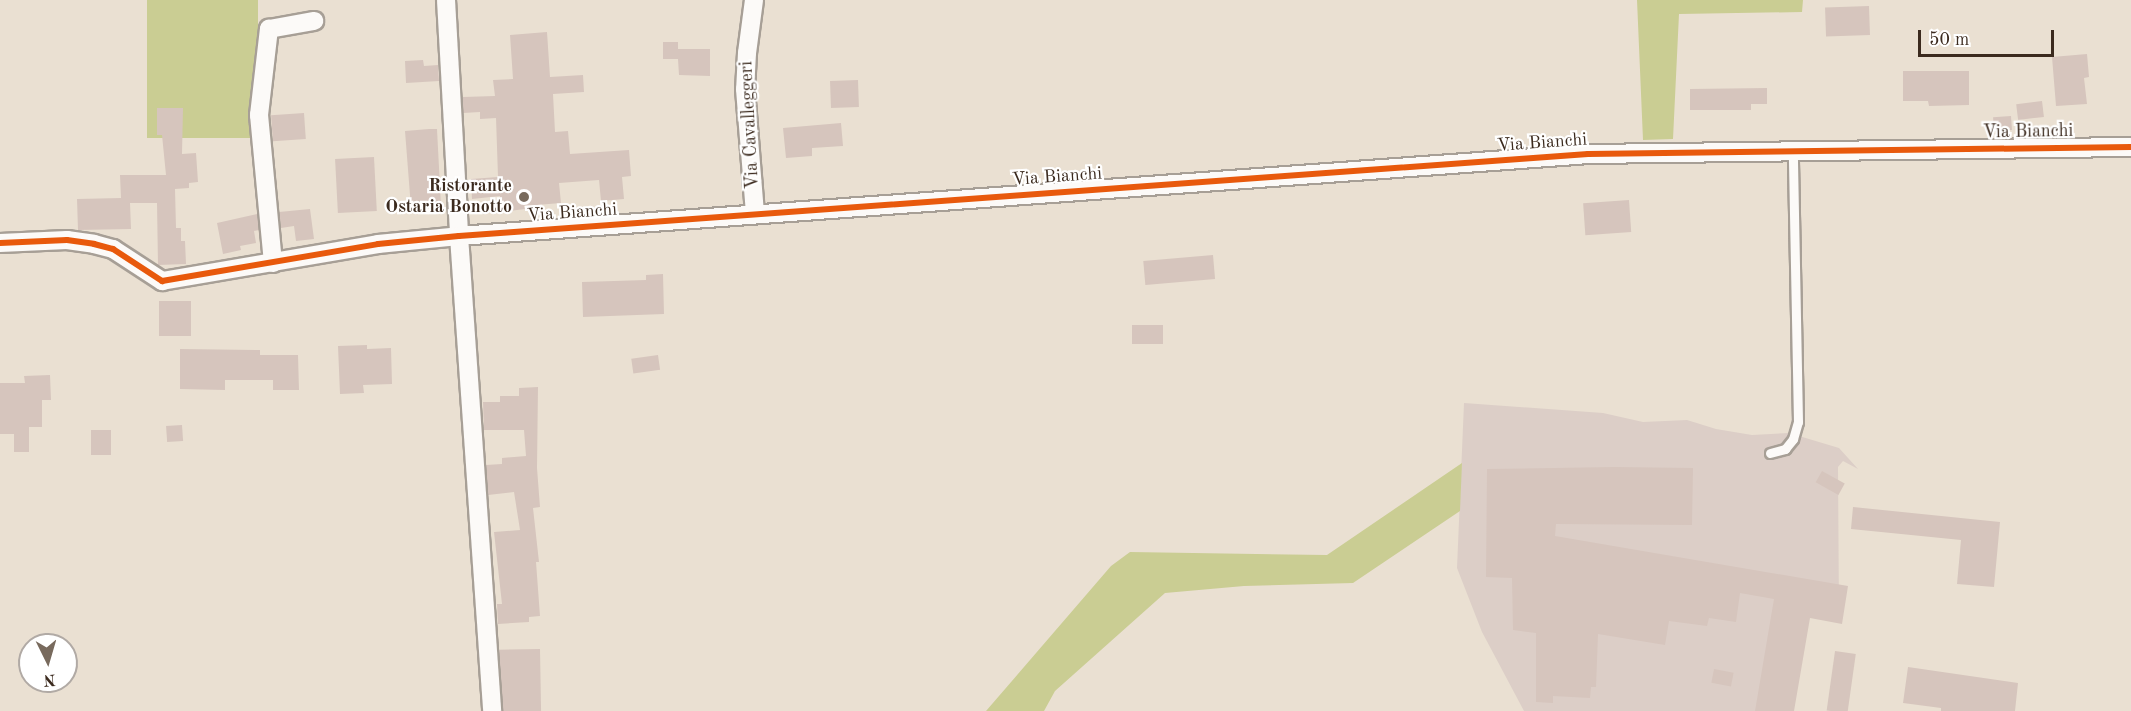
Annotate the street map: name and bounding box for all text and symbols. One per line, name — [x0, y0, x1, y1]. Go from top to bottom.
scale bar — [1921, 18, 2058, 56]
text: 50 m — [1929, 31, 1969, 49]
street label: Via Cavalleggeri — [736, 60, 764, 190]
street label: Via Bianchi — [1983, 120, 2073, 144]
street label: Via Bianchi — [1496, 129, 1588, 157]
street label: Via Bianchi — [1011, 163, 1103, 191]
place label: Ristorante Ostaria Bonotto — [385, 176, 512, 219]
marker: Ristorante Ostaria Bonotto — [517, 190, 531, 204]
street label: Via Bianchi — [526, 199, 618, 227]
north arrow — [18, 633, 78, 693]
text: N — [43, 670, 56, 687]

